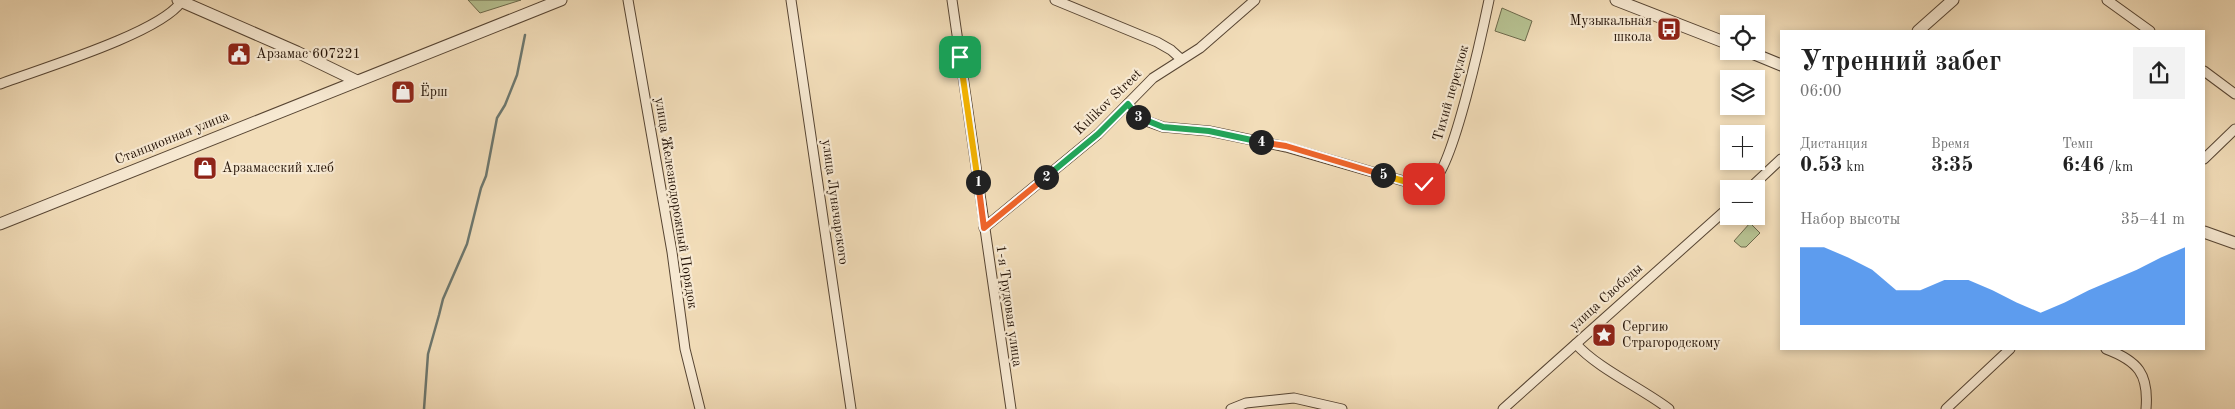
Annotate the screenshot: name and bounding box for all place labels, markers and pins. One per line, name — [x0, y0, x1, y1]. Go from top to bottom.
place label: Музыкальная школа — [1570, 14, 1652, 44]
bus stop icon: Музыкальная школа — [1656, 16, 1682, 42]
pin — [939, 36, 981, 78]
public building icon: Арзамас 607221 — [226, 41, 252, 67]
place label: Арзамас 607221 — [256, 47, 361, 61]
shop icon: Ёрш — [390, 79, 416, 105]
place label: Ёрш — [420, 82, 448, 99]
pin: 3 — [1126, 104, 1150, 130]
pin: 4 — [1248, 130, 1274, 154]
shop icon: Арзамасский хлеб — [192, 155, 218, 181]
place label: Арзамасский хлеб — [222, 161, 334, 175]
pin: 5 — [1370, 162, 1396, 188]
pin — [1403, 163, 1445, 205]
pin: 2 — [1034, 164, 1058, 190]
pin: 1 — [966, 170, 990, 194]
place label: Сергию Страгородскому — [1622, 320, 1721, 350]
place icon: Сергию Страгородскому — [1591, 322, 1617, 348]

